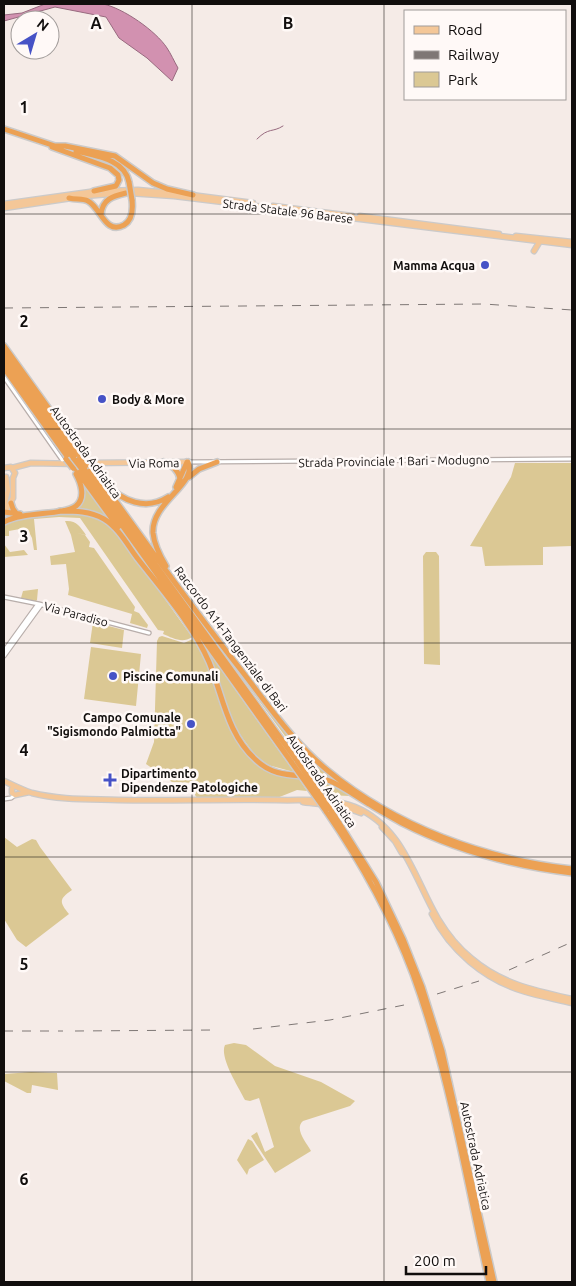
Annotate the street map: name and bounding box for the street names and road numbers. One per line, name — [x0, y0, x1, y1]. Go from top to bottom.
street label: Strada Statale 96 Barese — [222, 197, 354, 225]
street label: Autostrada Adriatica — [48, 403, 124, 501]
street label: Strada Provinciale 1 Bari - Modugno — [298, 453, 490, 469]
street label: Via Roma — [128, 456, 180, 470]
street label: Raccordo A14-Tangenziale di Bari — [172, 564, 290, 714]
street label: Via Paradiso — [42, 599, 110, 629]
street label: Autostrada Adriatica — [285, 732, 359, 830]
street label: Autostrada Adriatica — [458, 1100, 494, 1212]

